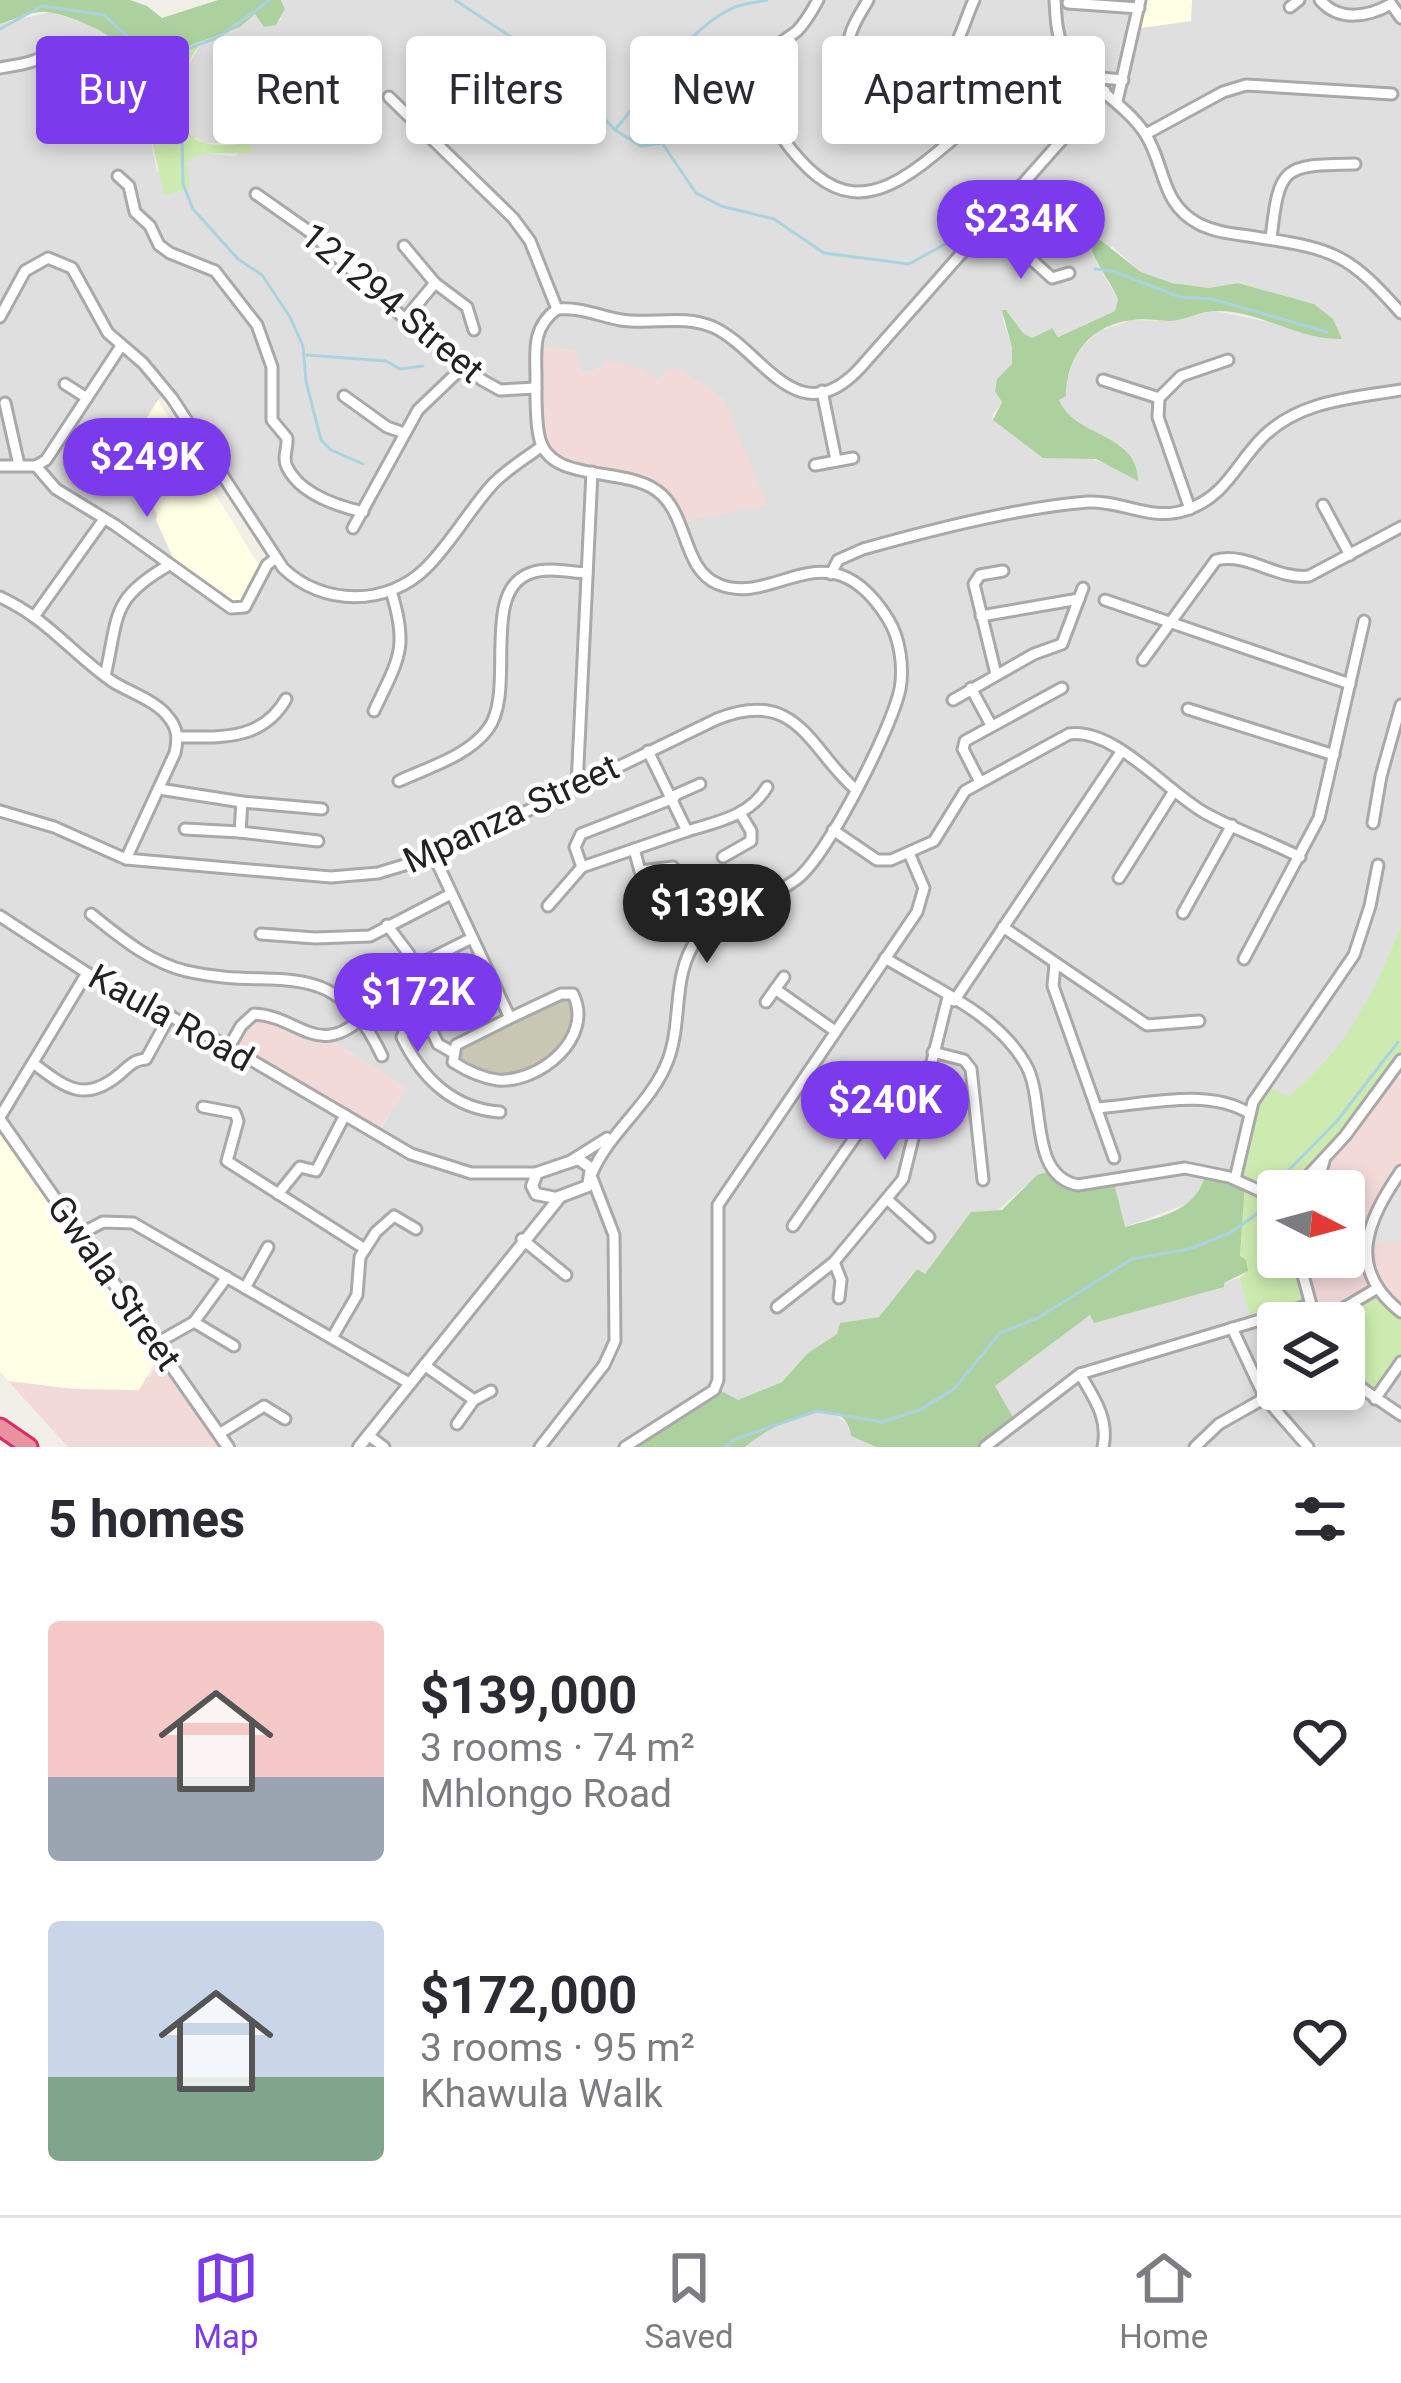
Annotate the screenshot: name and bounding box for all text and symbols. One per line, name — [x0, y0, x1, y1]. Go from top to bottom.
chip: Buy — [36, 36, 189, 144]
chip: Rent — [213, 36, 382, 144]
chip: Filters — [406, 36, 606, 144]
chip: New — [630, 36, 798, 144]
chip: Apartment — [822, 36, 1105, 144]
pin: $234K — [937, 180, 1105, 282]
text: $234K — [964, 196, 1078, 242]
street label: 121294 Street — [292, 214, 492, 392]
pin: $249K — [63, 418, 231, 520]
text: $249K — [90, 434, 204, 480]
street label: Mpanza Street — [397, 746, 625, 882]
pin: $139K — [623, 864, 791, 966]
text: $139K — [650, 880, 764, 926]
pin: $172K — [334, 953, 502, 1055]
street label: Kaula Road — [81, 956, 261, 1080]
text: $172K — [361, 969, 475, 1015]
pin: $240K — [801, 1061, 969, 1163]
text: $240K — [828, 1077, 942, 1123]
north arrow — [1257, 1170, 1365, 1278]
map controls — [1257, 1170, 1365, 1410]
street label: Gwala Street — [38, 1188, 190, 1378]
button: layers — [1257, 1302, 1365, 1410]
icon: filters — [1287, 1486, 1353, 1552]
text: 5 homes — [48, 1490, 245, 1549]
text: $139,000 — [420, 1666, 637, 1725]
icon: home — [144, 1669, 288, 1813]
icon: heart — [1287, 1708, 1353, 1774]
text: 3 rooms · 74 m² — [420, 1725, 695, 1771]
text: Mhlongo Road — [420, 1771, 672, 1817]
text: $172,000 — [420, 1966, 637, 2025]
icon: home — [144, 1969, 288, 2113]
icon: heart — [1287, 2008, 1353, 2074]
text: 3 rooms · 95 m² — [420, 2025, 695, 2071]
text: Khawula Walk — [420, 2071, 663, 2117]
tab: Map — [193, 2245, 259, 2356]
tab: Saved — [644, 2245, 734, 2356]
tab: Home — [1119, 2245, 1208, 2356]

